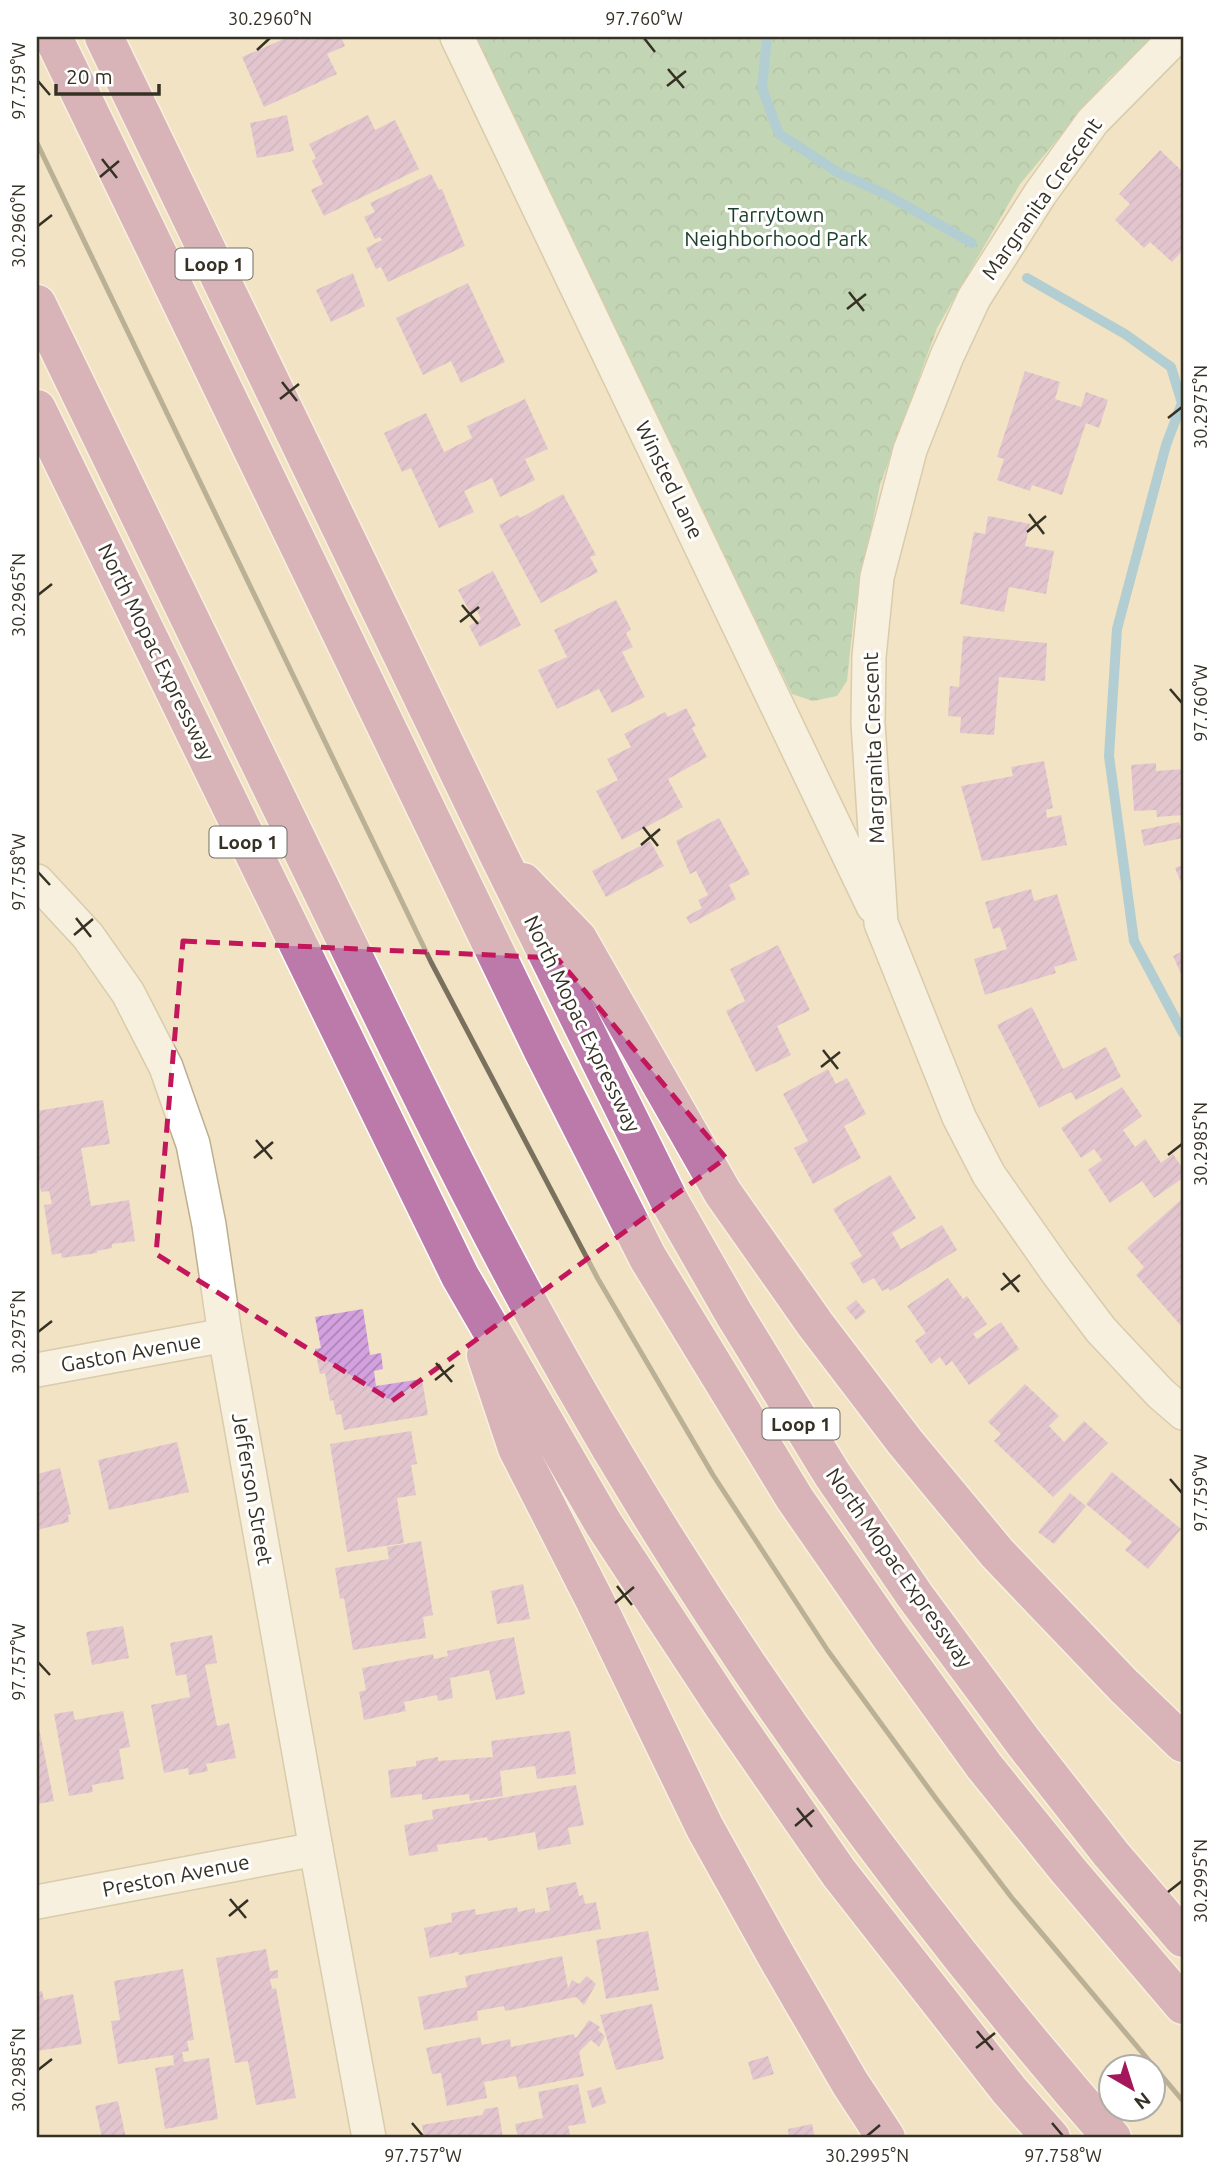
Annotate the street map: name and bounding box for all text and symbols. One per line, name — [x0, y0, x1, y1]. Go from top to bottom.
text: 30.2960°N — [228, 8, 312, 28]
text: 97.760°W — [605, 8, 683, 28]
text: 97.759°W — [8, 42, 28, 120]
scale bar — [56, 52, 159, 96]
text: 20 m — [66, 64, 113, 88]
street label: Margranita Crescent — [976, 113, 1106, 284]
text: 30.2960°N — [8, 184, 28, 268]
park label: Tarrytown Neighborhood Park — [684, 202, 868, 250]
road number: Loop 1 — [176, 248, 252, 280]
text: 30.2975°N — [1190, 365, 1210, 449]
street label: Winsted Lane — [631, 417, 709, 542]
street label: North Mopac Expressway — [94, 539, 220, 764]
text: 30.2965°N — [8, 553, 28, 637]
street label: Margranita Crescent — [858, 652, 888, 844]
text: 97.760°W — [1190, 664, 1210, 742]
road number: Loop 1 — [210, 827, 286, 858]
text: 97.758°W — [8, 833, 28, 911]
street label: North Mopac Expressway — [520, 911, 646, 1136]
text: 30.2985°N — [1190, 1102, 1210, 1186]
text: 30.2975°N — [8, 1290, 28, 1374]
street label: Gaston Avenue — [59, 1328, 203, 1376]
road number: Loop 1 — [762, 1408, 840, 1440]
street label: Jefferson Street — [228, 1411, 278, 1567]
text: 97.759°W — [1190, 1454, 1210, 1532]
street label: North Mopac Expressway — [822, 1463, 978, 1672]
text: 97.757°W — [8, 1623, 28, 1701]
text: 30.2995°N — [1190, 1839, 1210, 1923]
street label: Preston Avenue — [100, 1849, 251, 1901]
text: 30.2985°N — [8, 2028, 28, 2112]
north arrow — [1098, 2052, 1168, 2122]
text: N — [1130, 2088, 1155, 2114]
text: 97.757°W — [384, 2145, 462, 2165]
text: 30.2995°N — [825, 2145, 909, 2165]
text: 97.758°W — [1024, 2145, 1102, 2165]

